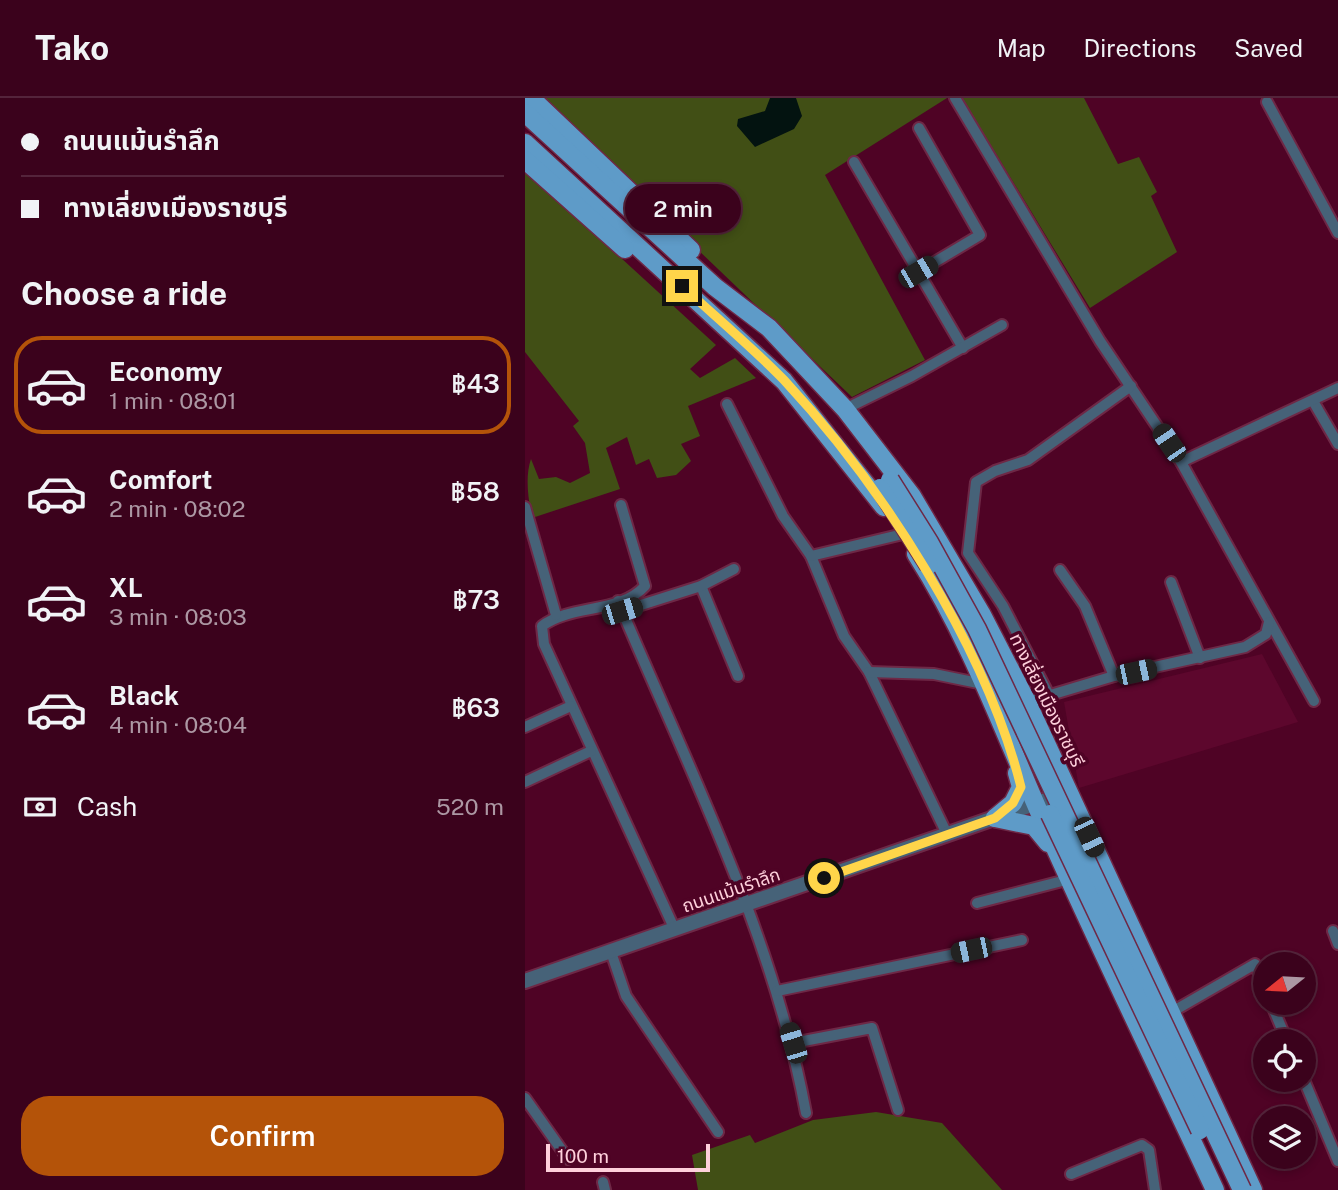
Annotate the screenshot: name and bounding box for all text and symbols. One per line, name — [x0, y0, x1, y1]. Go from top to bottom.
text: Tako — [35, 29, 109, 67]
text: Map — [997, 34, 1046, 62]
text: Directions — [1084, 34, 1196, 62]
text: Saved — [1234, 34, 1303, 62]
text: ถนนแม้นรำลึก — [63, 125, 220, 156]
callout: 2 min — [624, 184, 740, 234]
text: ทางเลี่ยงเมืองราชบุรี — [63, 192, 287, 223]
text: 2 min — [653, 195, 713, 222]
car — [895, 252, 942, 292]
route end — [666, 270, 698, 302]
text: Choose a ride — [21, 275, 227, 312]
icon: car — [25, 354, 88, 417]
text: Economy — [109, 356, 222, 387]
text: ฿43 — [451, 368, 500, 399]
text: 1 min · 08:01 — [109, 387, 237, 414]
car — [1149, 420, 1190, 466]
icon: car — [25, 462, 88, 525]
text: Comfort — [109, 464, 212, 495]
text: ฿58 — [451, 476, 500, 507]
text: 2 min · 08:02 — [109, 495, 245, 522]
icon: car — [25, 570, 88, 633]
text: XL — [109, 572, 143, 603]
text: ฿73 — [452, 584, 500, 615]
car — [599, 595, 646, 627]
text: 3 min · 08:03 — [109, 603, 247, 630]
street label: ทางเลี่ยงเมืองราชบุรี — [1005, 629, 1090, 771]
car — [1114, 657, 1159, 687]
icon: car — [25, 678, 88, 741]
text: Black — [109, 680, 179, 711]
text: ฿63 — [451, 692, 500, 723]
text: 4 min · 08:04 — [109, 711, 247, 738]
icon: cash — [21, 788, 59, 826]
text: Cash — [77, 791, 137, 822]
text: 520 m — [436, 793, 504, 820]
car — [1071, 814, 1108, 860]
route start — [808, 862, 840, 894]
street label: ถนนแม้นรำลึก — [679, 863, 783, 917]
car — [949, 935, 994, 965]
north arrow — [1253, 952, 1316, 1015]
map controls — [1253, 952, 1316, 1169]
car — [777, 1020, 810, 1066]
button: locate — [1253, 1029, 1316, 1092]
button: Confirm — [21, 1096, 504, 1176]
button: layers — [1253, 1106, 1316, 1169]
scale bar — [546, 1141, 711, 1173]
text: 100 m — [557, 1145, 609, 1167]

